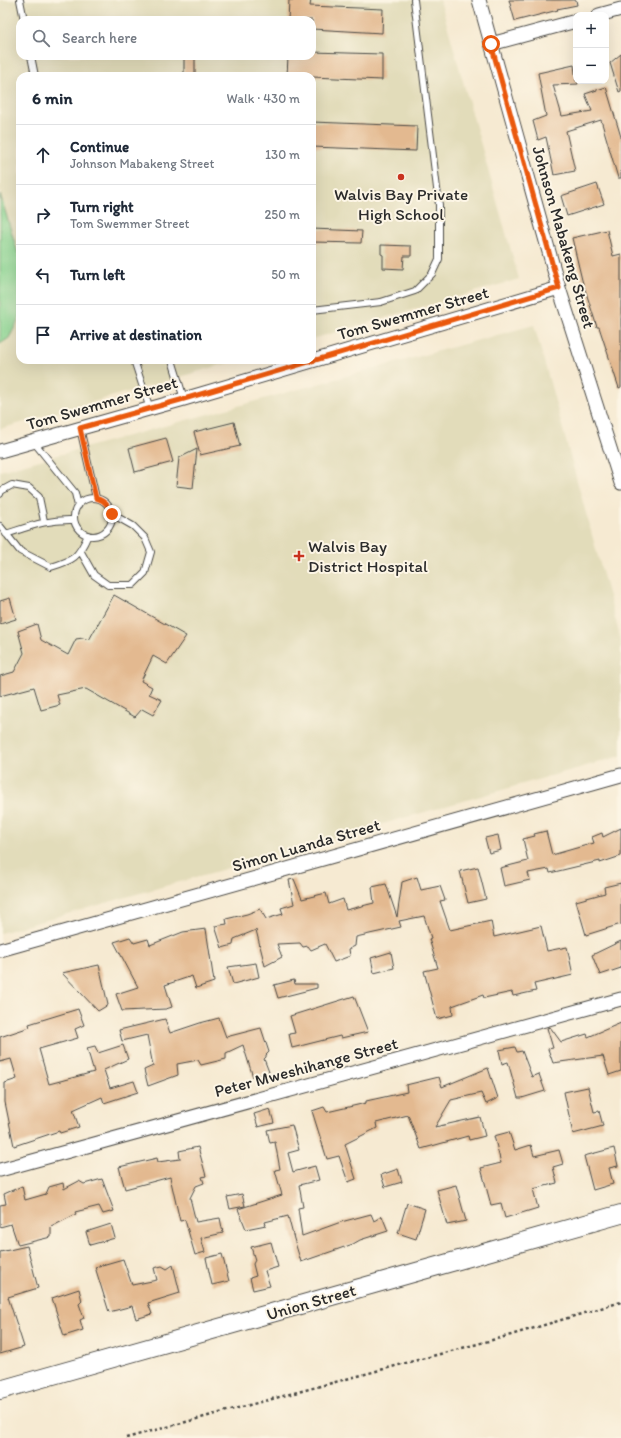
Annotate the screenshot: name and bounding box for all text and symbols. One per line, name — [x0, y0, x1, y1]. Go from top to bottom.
map controls — [573, 12, 609, 84]
button: + — [573, 12, 609, 48]
search box — [16, 16, 316, 60]
icon: search — [30, 27, 52, 49]
text: Search here — [62, 29, 137, 47]
route start — [482, 35, 500, 53]
button: − — [573, 48, 609, 84]
text: 6 min — [32, 88, 73, 108]
text: Walk · 430 m — [227, 91, 300, 106]
text: Continue — [70, 138, 129, 156]
icon: ahead — [32, 144, 54, 166]
street label: Johnson Mabakeng Street — [528, 144, 600, 331]
text: 130 m — [265, 147, 300, 162]
text: Johnson Mabakeng Street — [70, 156, 214, 171]
marker: Walvis Bay Private High School — [396, 172, 406, 182]
place label: Walvis Bay Private High School — [334, 184, 468, 224]
text: Turn right — [70, 198, 134, 216]
icon: right — [32, 204, 54, 226]
text: 250 m — [264, 207, 300, 222]
text: Tom Swemmer Street — [70, 216, 189, 231]
icon: left — [32, 264, 54, 286]
text: Turn left — [70, 266, 125, 284]
text: 50 m — [271, 267, 300, 282]
street label: Tom Swemmer Street — [335, 282, 491, 344]
icon: arrive — [32, 324, 54, 346]
text: Arrive at destination — [70, 326, 202, 344]
street label: Tom Swemmer Street — [24, 372, 180, 434]
route end — [103, 505, 121, 523]
place label: Walvis Bay District Hospital — [308, 536, 428, 576]
marker: Walvis Bay District Hospital — [293, 550, 305, 562]
street label: Simon Luanda Street — [230, 814, 382, 876]
street label: Peter Mweshihange Street — [212, 1033, 400, 1101]
street label: Union Street — [264, 1280, 359, 1324]

